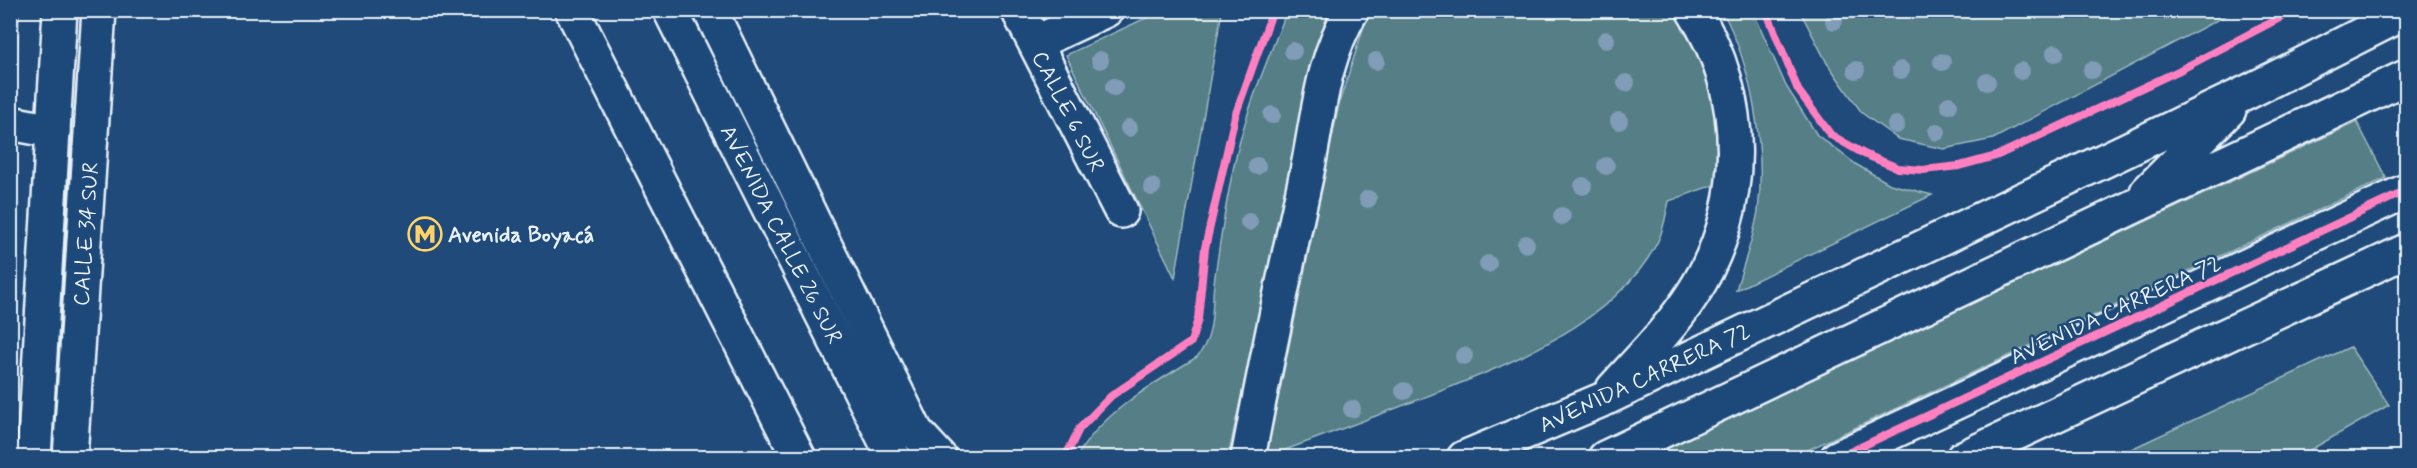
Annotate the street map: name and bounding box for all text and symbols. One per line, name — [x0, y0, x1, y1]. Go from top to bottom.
street label: CALLE 6 SUR — [1025, 47, 1110, 177]
street label: AVENIDA CALLE 26 SUR — [713, 121, 848, 349]
street label: CALLE 34 SUR — [68, 161, 106, 307]
metro station icon: Avenida Boyacá — [407, 216, 443, 252]
place label: Avenida Boyacá — [448, 222, 594, 250]
street label: AVENIDA CARRERA 72 — [2006, 250, 2226, 372]
street label: AVENIDA CARRERA 72 — [1535, 318, 1755, 440]

